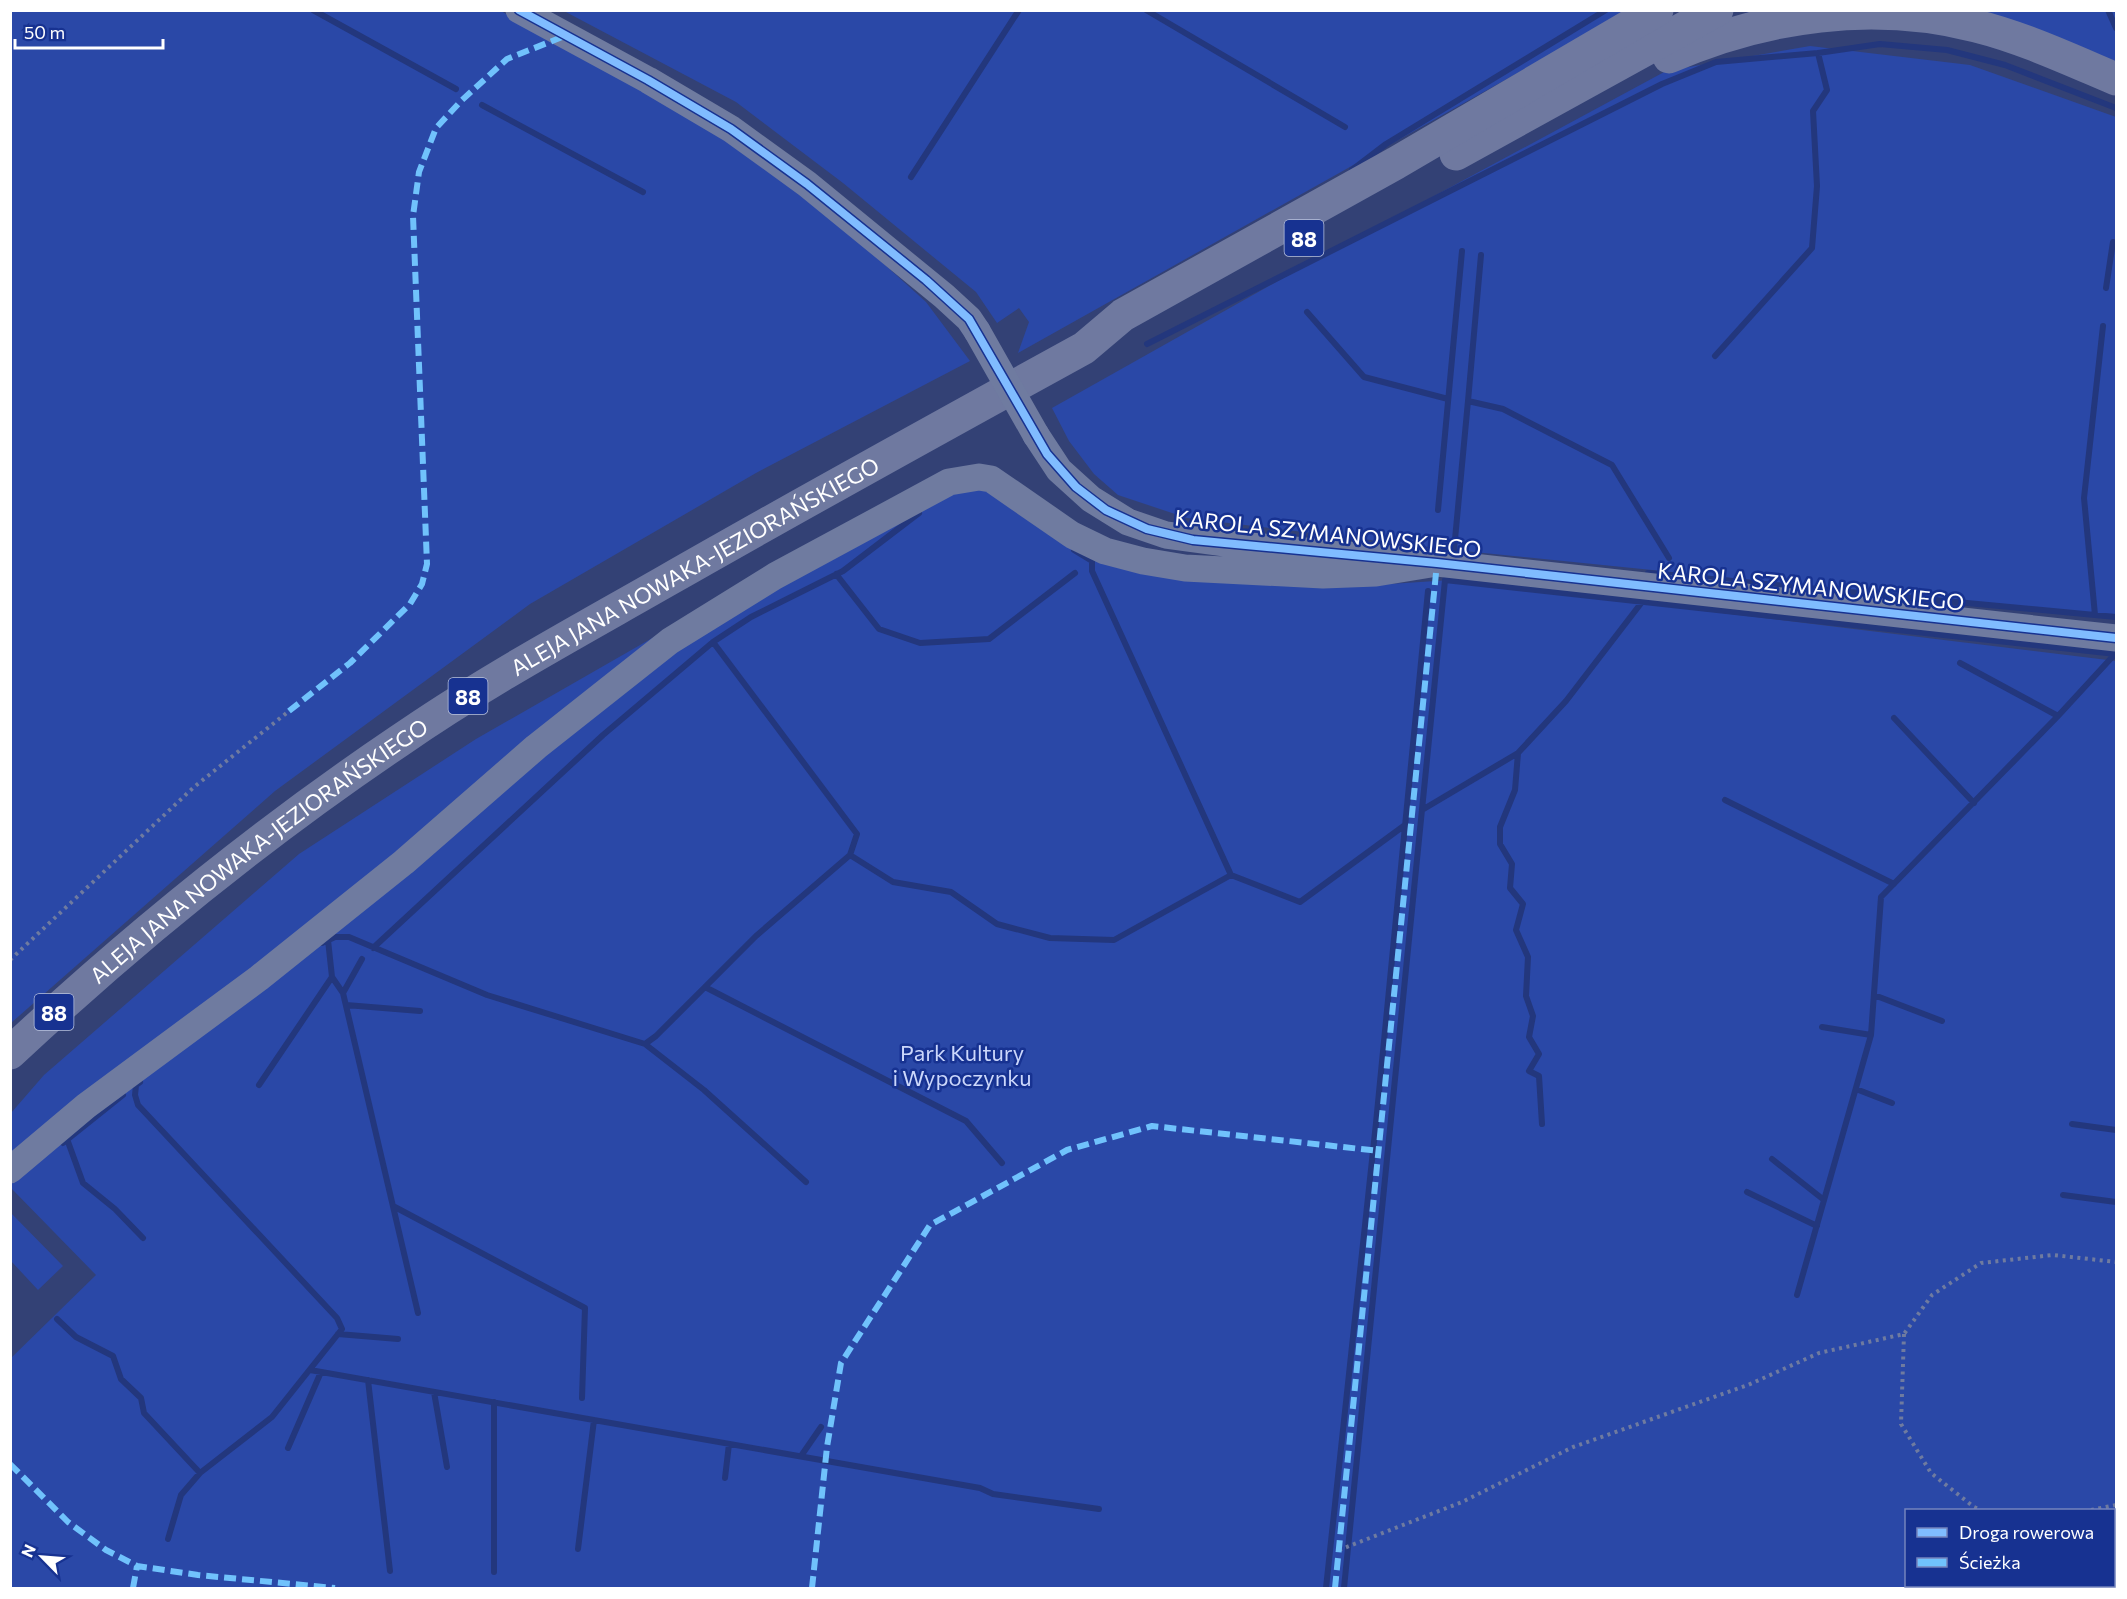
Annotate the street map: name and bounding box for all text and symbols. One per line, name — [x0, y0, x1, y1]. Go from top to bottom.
scale bar — [15, 12, 164, 50]
text: 50 m — [24, 21, 65, 43]
road number: 88 — [1284, 220, 1324, 256]
street label: ALEJA JANA NOWAKA-JEZIORAŃSKIEGO — [505, 450, 883, 681]
street label: KAROLA SZYMANOWSKIEGO — [1173, 503, 1483, 563]
street label: KAROLA SZYMANOWSKIEGO — [1656, 556, 1966, 616]
road number: 88 — [448, 678, 488, 714]
street label: ALEJA JANA NOWAKA-JEZIORAŃSKIEGO — [84, 712, 433, 988]
road number: 88 — [34, 994, 74, 1030]
park label: Park Kultury i Wypoczynku — [892, 1039, 1032, 1091]
legend — [1905, 1509, 2115, 1587]
text: Droga rowerowa — [1959, 1521, 2094, 1543]
north arrow — [12, 1527, 72, 1587]
text: N — [17, 1541, 39, 1560]
text: Ścieżka — [1959, 1551, 2021, 1573]

